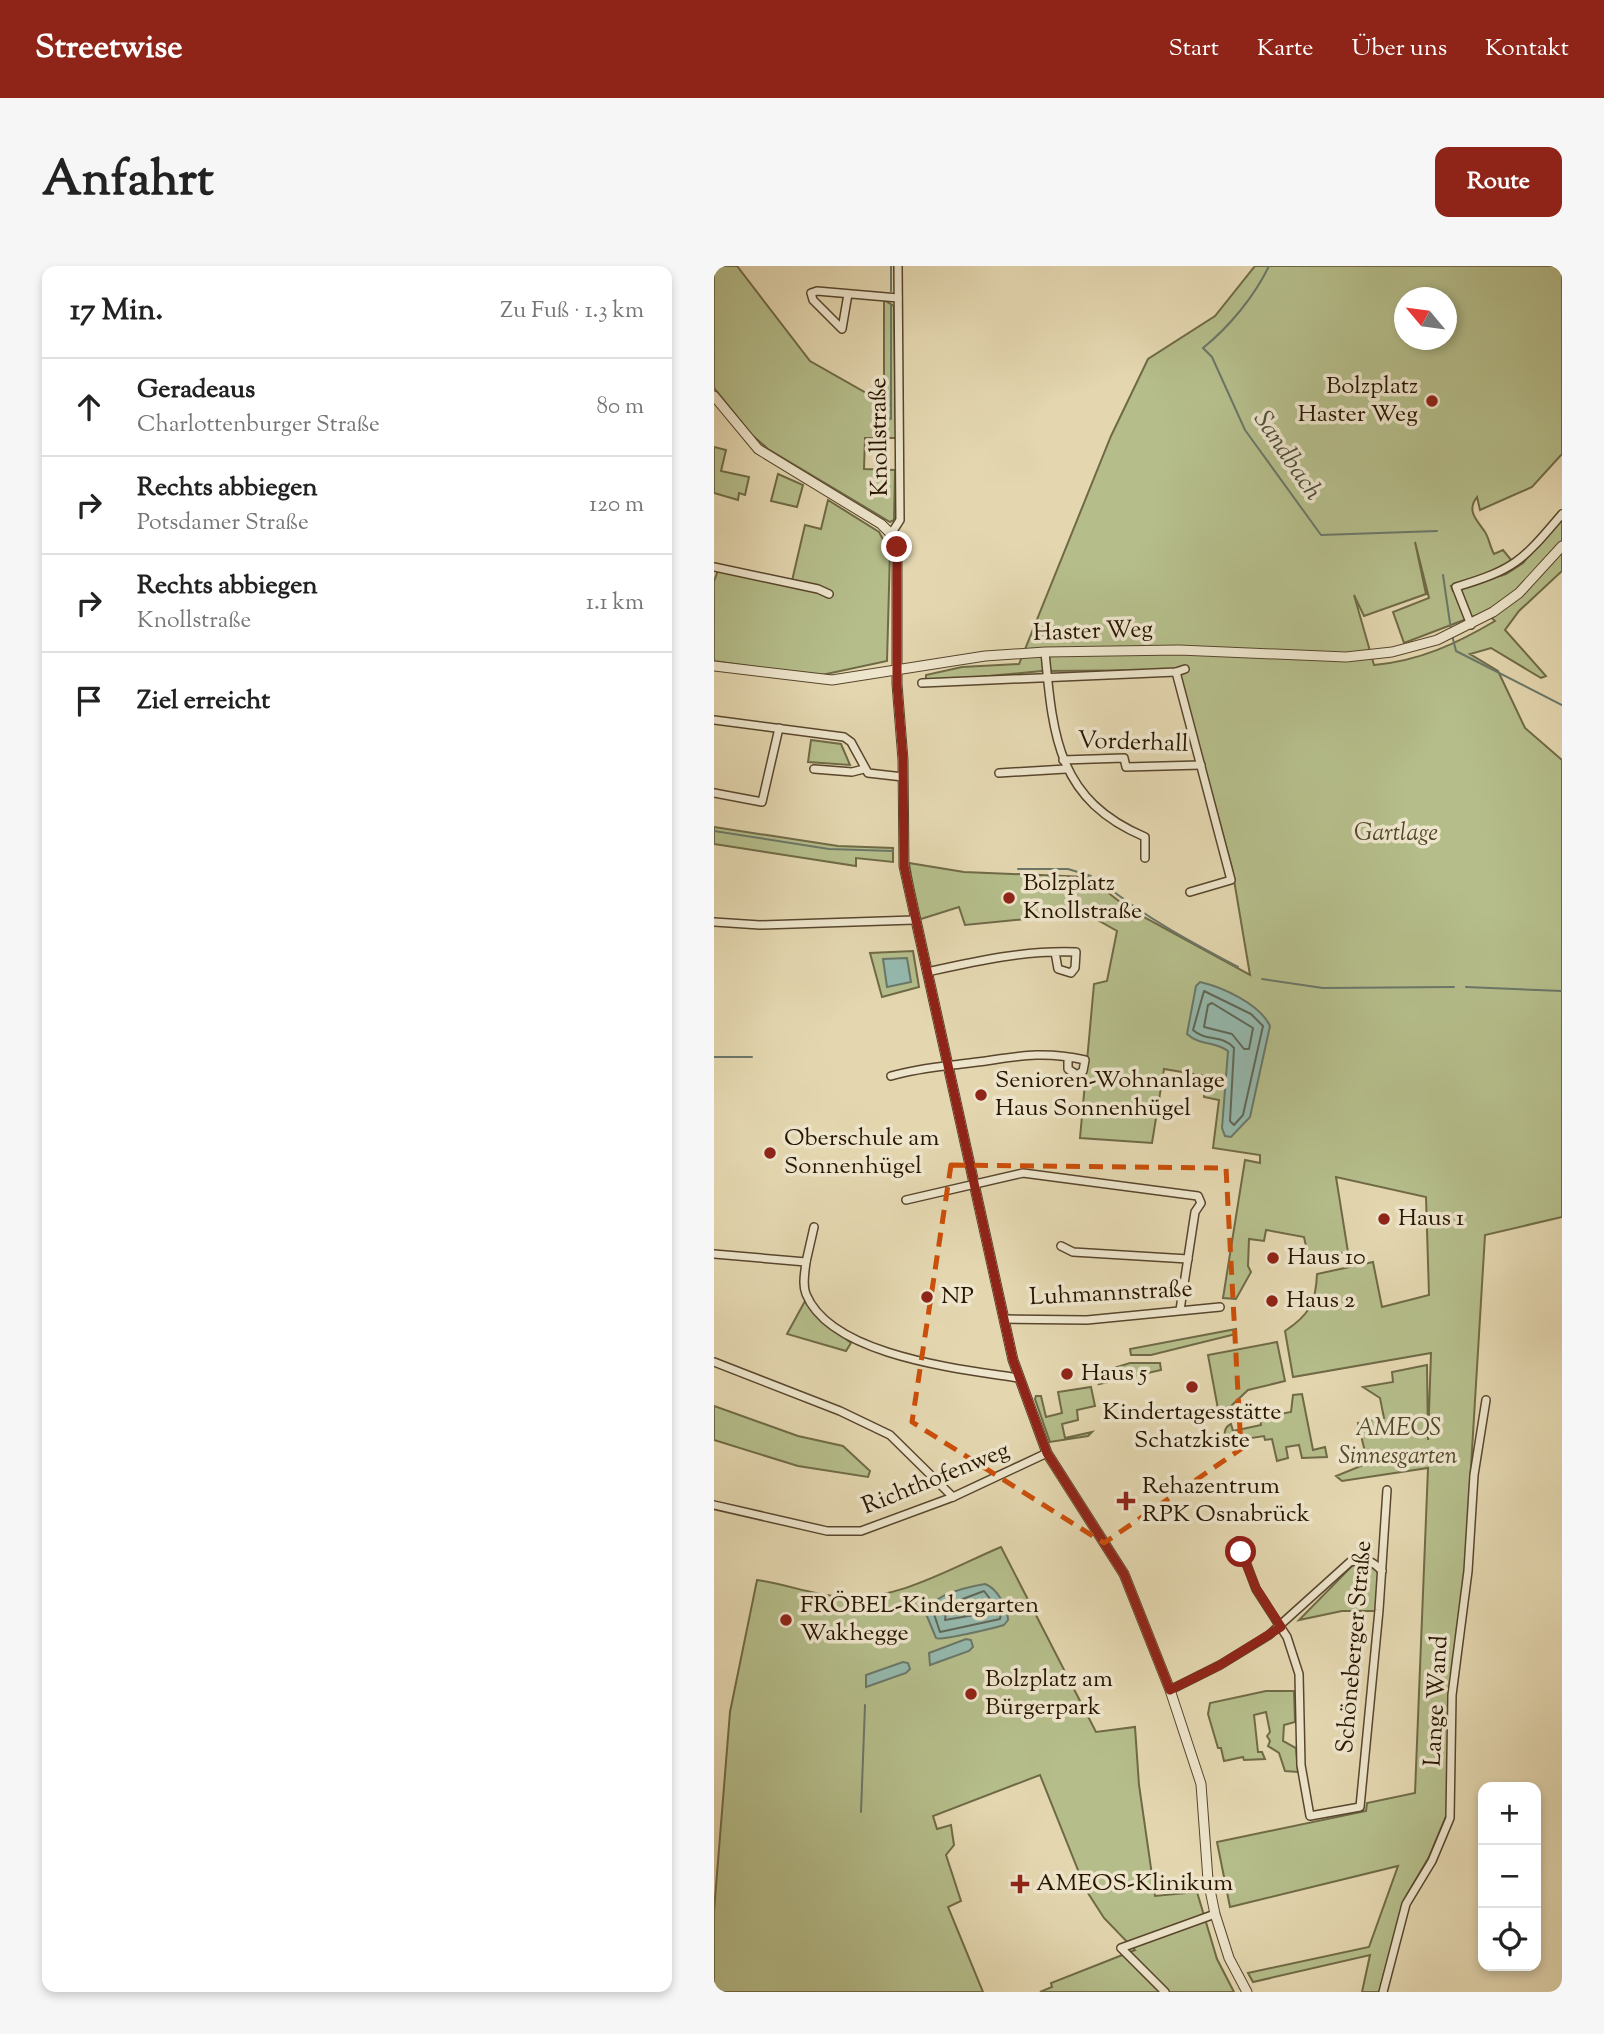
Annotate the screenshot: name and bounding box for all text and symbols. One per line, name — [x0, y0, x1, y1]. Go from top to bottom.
text: Streetwise — [35, 25, 183, 73]
text: Start — [1168, 32, 1219, 66]
text: Karte — [1257, 32, 1313, 66]
text: Über uns — [1351, 32, 1447, 66]
text: Kontakt — [1485, 32, 1569, 66]
text: Anfahrt — [42, 147, 214, 217]
button: Route — [1435, 147, 1562, 217]
north arrow — [1394, 287, 1457, 350]
text: 17 Min. — [70, 290, 163, 333]
text: Zu Fuß · 1.3 km — [500, 295, 644, 328]
place label: Bolzplatz Haster Weg — [1298, 370, 1418, 432]
text: Geradeaus — [137, 372, 255, 409]
street label: Knollstraße — [862, 377, 898, 497]
icon: ahead — [70, 388, 108, 426]
text: 80 m — [596, 391, 644, 424]
marker: Bolzplatz Haster Weg — [1424, 393, 1440, 409]
water label: Sandbach — [1243, 404, 1331, 508]
text: Charlottenburger Straße — [137, 409, 380, 442]
text: Rechts abbiegen — [137, 470, 318, 507]
icon: right — [70, 486, 108, 524]
text: 120 m — [589, 489, 644, 522]
text: Potsdamer Straße — [137, 507, 309, 540]
route end — [881, 531, 912, 562]
text: Rechts abbiegen — [137, 568, 318, 605]
icon: right — [70, 584, 108, 622]
text: 1.1 km — [586, 587, 644, 620]
text: Knollstraße — [137, 605, 251, 638]
street label: Haster Weg — [1032, 613, 1154, 651]
icon: arrive — [70, 682, 108, 720]
text: Ziel erreicht — [137, 683, 270, 720]
street label: Vorderhall — [1077, 724, 1189, 762]
park label: Gartlage — [1354, 817, 1438, 851]
place label: Bolzplatz Knollstraße — [1023, 867, 1142, 929]
marker: Bolzplatz Knollstraße — [1001, 890, 1017, 906]
place label: Senioren-Wohnanlage Haus Sonnenhügel — [995, 1064, 1225, 1126]
marker: Senioren-Wohnanlage Haus Sonnenhügel — [973, 1087, 989, 1103]
place label: Oberschule am Sonnenhügel — [784, 1122, 939, 1184]
marker: Oberschule am Sonnenhügel — [762, 1145, 778, 1161]
place label: Haus 1 — [1398, 1202, 1464, 1236]
marker: Haus 1 — [1376, 1211, 1392, 1227]
place label: Haus 10 — [1287, 1241, 1366, 1275]
marker: Haus 10 — [1265, 1250, 1281, 1266]
street label: Luhmannstraße — [1029, 1273, 1193, 1315]
place label: NP — [941, 1280, 974, 1314]
place label: Haus 2 — [1286, 1284, 1355, 1318]
marker: NP — [919, 1289, 935, 1305]
marker: Haus 2 — [1264, 1293, 1280, 1309]
place label: Haus 5 — [1081, 1357, 1147, 1391]
marker: Haus 5 — [1059, 1366, 1075, 1382]
marker: Kindertagesstätte Schatzkiste — [1184, 1379, 1200, 1395]
place label: Kindertagesstätte Schatzkiste — [1103, 1396, 1281, 1458]
park label: AMEOS Sinnesgarten — [1339, 1412, 1458, 1474]
street label: Richthofenweg — [857, 1434, 1015, 1524]
place label: Rehazentrum RPK Osnabrück — [1142, 1470, 1310, 1532]
marker: Rehazentrum RPK Osnabrück — [1116, 1491, 1136, 1511]
route start — [1225, 1536, 1256, 1567]
street label: Schöneberger Straße — [1329, 1539, 1381, 1755]
place label: FRÖBEL-Kindergarten Wakhegge — [800, 1589, 1039, 1651]
marker: FRÖBEL-Kindergarten Wakhegge — [778, 1612, 794, 1628]
street label: Lange Wand — [1417, 1634, 1457, 1767]
place label: Bolzplatz am Bürgerpark — [985, 1663, 1113, 1725]
marker: Bolzplatz am Bürgerpark — [963, 1686, 979, 1702]
map controls — [1478, 1782, 1541, 1971]
button: + — [1478, 1782, 1541, 1845]
button: − — [1478, 1845, 1541, 1908]
place label: AMEOS-Klinikum — [1036, 1867, 1233, 1901]
marker: AMEOS-Klinikum — [1010, 1874, 1030, 1894]
button: locate — [1478, 1908, 1541, 1971]

